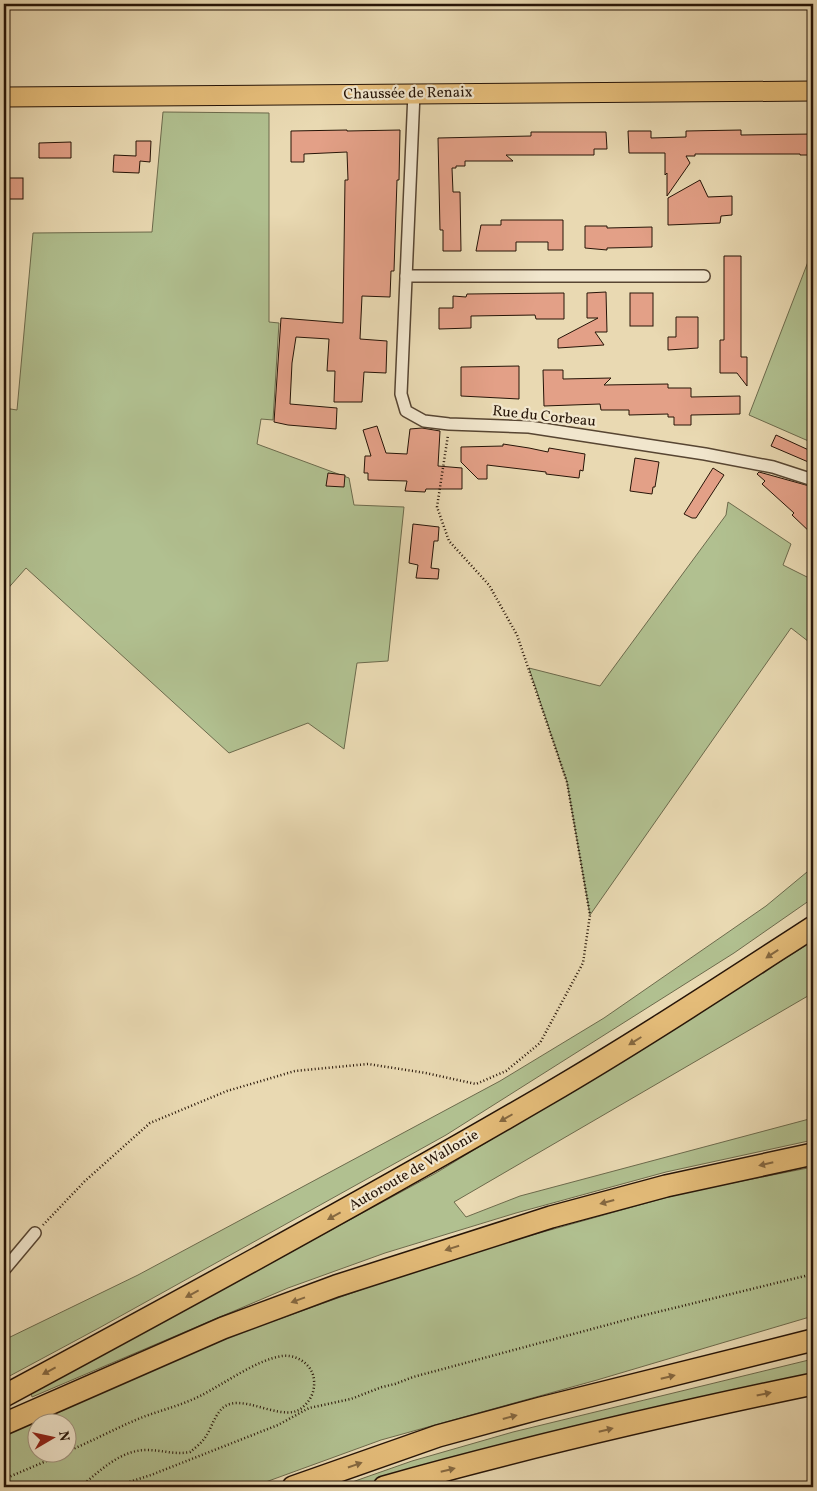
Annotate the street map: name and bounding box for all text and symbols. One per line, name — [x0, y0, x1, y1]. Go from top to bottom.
street label: Chaussée de Renaix — [343, 82, 473, 106]
street label: Rue du Corbeau — [491, 401, 597, 433]
one-way arrow — [766, 949, 779, 959]
one-way arrow — [628, 1036, 641, 1045]
one-way arrow — [498, 1114, 513, 1122]
street label: Autoroute de Wallonie — [345, 1125, 483, 1217]
one-way arrow — [758, 1160, 773, 1168]
one-way arrow — [600, 1198, 615, 1206]
one-way arrow — [328, 1211, 341, 1220]
one-way arrow — [444, 1245, 459, 1252]
one-way arrow — [185, 1290, 199, 1299]
one-way arrow — [290, 1296, 305, 1304]
one-way arrow — [42, 1367, 56, 1376]
one-way arrow — [660, 1373, 675, 1381]
one-way arrow — [756, 1390, 771, 1398]
one-way arrow — [503, 1412, 518, 1420]
north arrow — [28, 1414, 78, 1464]
one-way arrow — [598, 1426, 613, 1434]
text: N — [53, 1430, 74, 1443]
one-way arrow — [348, 1461, 363, 1468]
one-way arrow — [440, 1466, 455, 1474]

